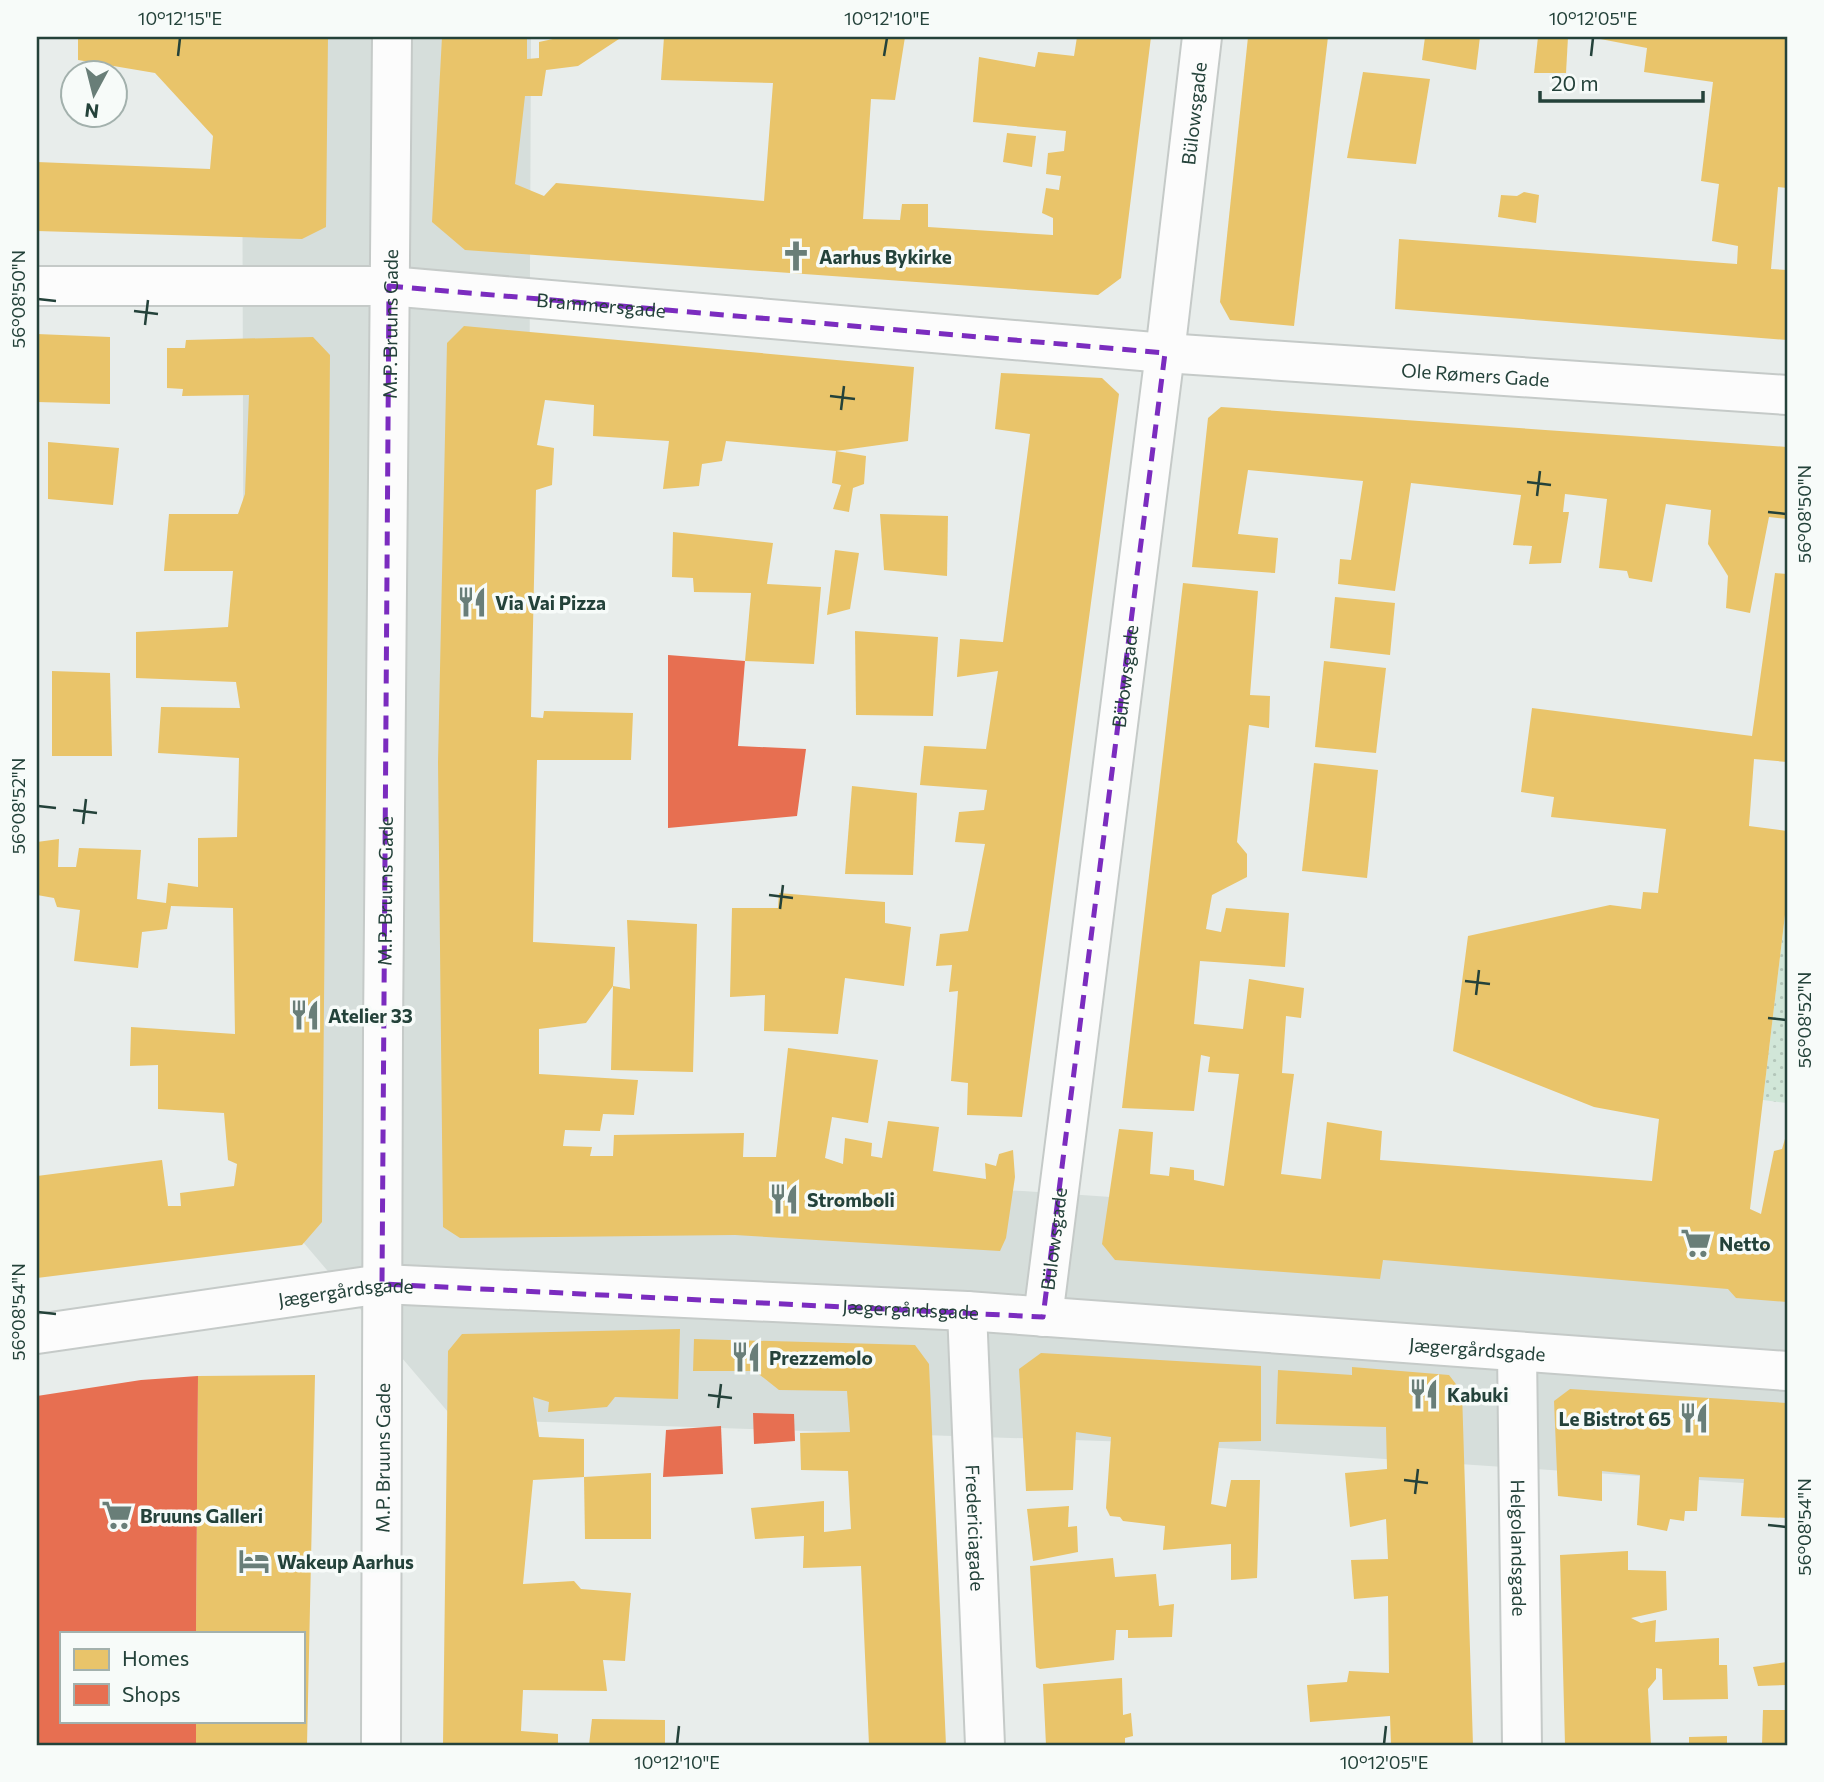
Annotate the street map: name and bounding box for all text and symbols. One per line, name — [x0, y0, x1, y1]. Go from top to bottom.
text: 10°12'15"E — [138, 7, 222, 29]
text: 10°12'10"E — [844, 7, 930, 29]
text: 10°12'05"E — [1549, 7, 1637, 29]
north arrow — [60, 60, 130, 130]
street label: Bülowsgade — [1176, 60, 1211, 166]
scale bar — [1540, 60, 1703, 104]
text: 20 m — [1551, 70, 1599, 95]
text: N — [83, 99, 100, 124]
church icon: Aarhus Bykirke — [779, 239, 813, 273]
place label: Aarhus Bykirke — [819, 245, 952, 268]
street label: M.P. Bruuns Gade — [377, 249, 402, 399]
text: 56°08'50"N — [7, 250, 29, 348]
street label: Brammersgade — [536, 287, 667, 321]
street label: Ole Rømers Gade — [1401, 357, 1550, 390]
text: 56°08'50"N — [1793, 465, 1815, 563]
restaurant icon: Via Vai Pizza — [455, 585, 489, 619]
place label: Via Vai Pizza — [495, 591, 606, 614]
street label: Bülowsgade — [1106, 623, 1142, 729]
text: 56°08'52"N — [7, 758, 29, 854]
street label: M.P. Bruuns Gade — [372, 816, 396, 966]
text: 56°08'52"N — [1793, 972, 1815, 1068]
restaurant icon: Atelier 33 — [288, 998, 322, 1032]
place label: Atelier 33 — [328, 1004, 413, 1027]
restaurant icon: Stromboli — [767, 1182, 801, 1216]
street label: Bülowsgade — [1035, 1186, 1071, 1292]
place label: Stromboli — [807, 1188, 895, 1211]
supermarket icon: Netto — [1679, 1226, 1713, 1260]
place label: Netto — [1719, 1232, 1771, 1255]
text: 56°08'54"N — [7, 1263, 29, 1361]
street label: Jægergårdsgade — [276, 1272, 414, 1310]
street label: Jægergårdsgade — [842, 1294, 980, 1323]
street label: Jægergårdsgade — [1408, 1332, 1546, 1365]
restaurant icon: Prezzemolo — [729, 1340, 763, 1374]
place label: Prezzemolo — [769, 1346, 873, 1369]
restaurant icon: Kabuki — [1407, 1377, 1441, 1411]
street label: M.P. Bruuns Gade — [370, 1383, 394, 1533]
place label: Kabuki — [1447, 1383, 1509, 1406]
restaurant icon: Le Bistrot 65 — [1677, 1401, 1711, 1435]
place label: Le Bistrot 65 — [1558, 1407, 1671, 1430]
street label: Fredericiagade — [962, 1464, 990, 1592]
text: 56°08'54"N — [1793, 1478, 1815, 1576]
street label: Helgolandsgade — [1507, 1479, 1532, 1617]
supermarket icon: Bruuns Galleri — [100, 1498, 134, 1532]
place label: Bruuns Galleri — [140, 1504, 263, 1527]
hotel icon: Wakeup Aarhus — [237, 1544, 271, 1578]
place label: Wakeup Aarhus — [277, 1550, 414, 1573]
legend — [60, 1632, 304, 1722]
text: Homes — [122, 1645, 189, 1670]
text: Shops — [122, 1681, 181, 1706]
text: 10°12'10"E — [634, 1751, 720, 1773]
text: 10°12'05"E — [1340, 1751, 1428, 1773]

